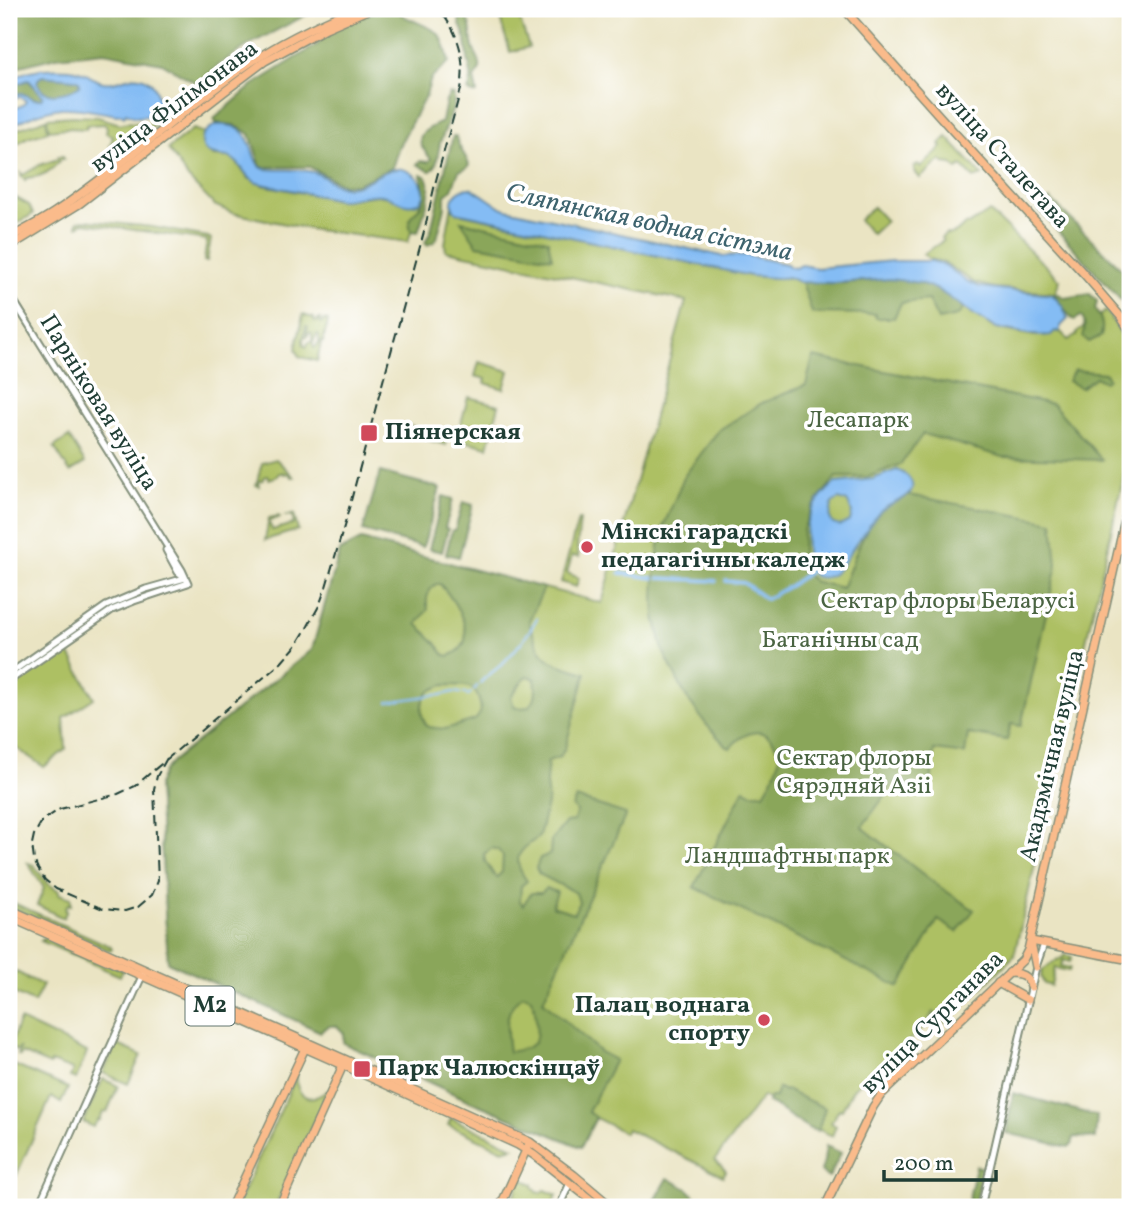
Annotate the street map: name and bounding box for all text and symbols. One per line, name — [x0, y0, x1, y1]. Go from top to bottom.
street label: вуліца Філімонава — [84, 33, 266, 181]
street label: вуліца Сталетава — [927, 75, 1077, 237]
water label: Сляпянская водная сістэма — [502, 175, 796, 271]
street label: Парніковая вуліца — [30, 308, 166, 498]
park label: Лесапарк — [807, 404, 909, 438]
place label: Піянерская — [385, 416, 521, 450]
marker: Піянерская — [359, 423, 379, 443]
place label: Мінскі гарадскі педагагічны каледж — [601, 516, 845, 578]
marker: Мінскі гарадскі педагагічны каледж — [579, 539, 595, 555]
park label: Сектар флоры Беларусі — [821, 585, 1075, 619]
park label: Батанічны сад — [761, 624, 919, 658]
street label: Акадэмічная вуліца — [1012, 646, 1094, 866]
park label: Сектар флоры Сярэдняй Азіі — [776, 742, 932, 804]
park label: Ландшафтны парк — [684, 840, 890, 874]
street label: вуліца Сурганава — [854, 944, 1012, 1102]
road number: М2 — [186, 987, 234, 1026]
place label: Палац воднага спорту — [575, 989, 751, 1051]
marker: Палац воднага спорту — [756, 1012, 772, 1028]
place label: Парк Чалюскінцаў — [378, 1052, 600, 1086]
marker: Парк Чалюскінцаў — [352, 1059, 372, 1079]
scale bar — [884, 1139, 996, 1183]
text: 200 m — [894, 1150, 954, 1179]

